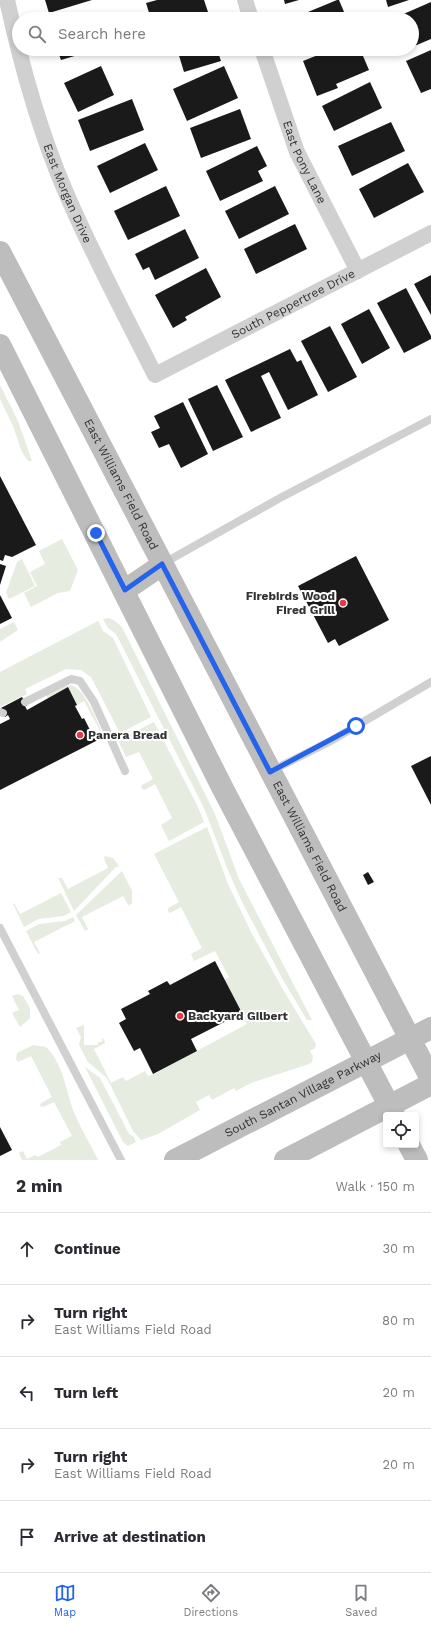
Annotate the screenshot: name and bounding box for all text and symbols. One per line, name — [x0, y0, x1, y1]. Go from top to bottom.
search box — [12, 12, 419, 56]
icon: search — [26, 23, 48, 45]
text: Search here — [58, 25, 146, 43]
street label: East Pony Lane — [280, 119, 329, 206]
street label: East Morgan Drive — [40, 142, 95, 245]
street label: South Peppertree Drive — [229, 266, 357, 342]
street label: East Williams Field Road — [81, 417, 161, 552]
route end — [87, 524, 105, 542]
place label: Firebirds Wood Fired Grill — [246, 589, 335, 617]
marker: Firebirds Wood Fired Grill — [338, 598, 348, 608]
route start — [347, 717, 365, 735]
place label: Panera Bread — [88, 728, 167, 742]
marker: Panera Bread — [75, 730, 85, 740]
street label: East Williams Field Road — [270, 778, 350, 914]
place label: Backyard Gilbert — [188, 1009, 289, 1023]
marker: Backyard Gilbert — [175, 1011, 185, 1021]
street label: South Santan Village Parkway — [222, 1047, 384, 1140]
map controls — [383, 1112, 419, 1148]
button: locate — [383, 1112, 419, 1148]
text: 2 min — [16, 1176, 62, 1196]
text: Walk · 150 m — [336, 1179, 415, 1194]
icon: ahead — [16, 1238, 38, 1260]
text: Continue — [54, 1240, 121, 1258]
text: 30 m — [383, 1241, 415, 1256]
text: Turn right — [54, 1304, 127, 1322]
icon: right — [16, 1310, 38, 1332]
text: 80 m — [382, 1313, 415, 1328]
text: East Williams Field Road — [54, 1322, 212, 1337]
icon: left — [16, 1382, 38, 1404]
text: Turn left — [54, 1384, 118, 1402]
text: 20 m — [383, 1385, 415, 1400]
text: Turn right — [54, 1448, 127, 1466]
icon: right — [16, 1454, 38, 1476]
text: 20 m — [383, 1457, 415, 1472]
text: East Williams Field Road — [54, 1466, 212, 1481]
icon: arrive — [16, 1526, 38, 1548]
text: Arrive at destination — [54, 1528, 206, 1546]
tab: Map — [54, 1582, 76, 1619]
tab: Directions — [184, 1582, 238, 1619]
tab: Saved — [345, 1582, 377, 1619]

